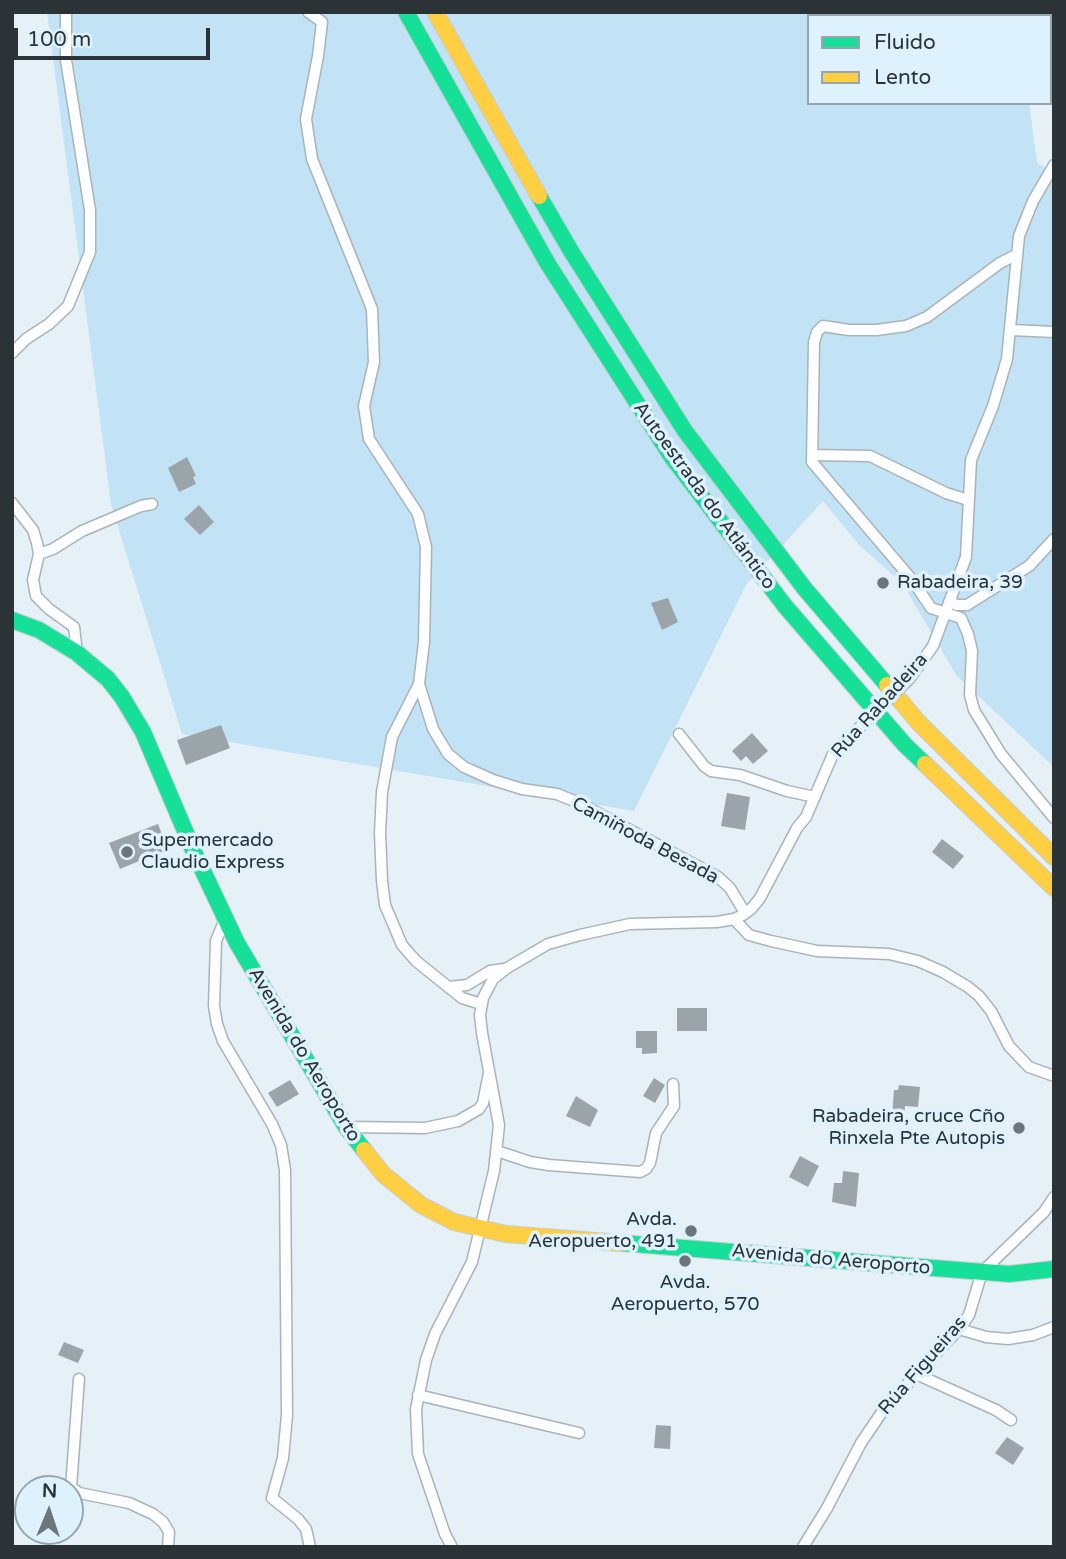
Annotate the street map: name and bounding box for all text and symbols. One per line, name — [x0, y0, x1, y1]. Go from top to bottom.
scale bar — [18, 14, 214, 58]
legend — [807, 14, 1052, 105]
text: 100 m — [27, 27, 91, 52]
text: Fluido — [874, 30, 936, 55]
text: Lento — [874, 65, 931, 90]
street label: Autoestrada do Atlántico — [628, 398, 780, 594]
place label: Rabadeira, 39 — [897, 572, 1023, 594]
marker: Rabadeira, 39 — [875, 575, 891, 591]
street label: Rúa Rabadeira — [827, 649, 933, 763]
street label: Camiñoda Besada — [568, 793, 722, 889]
place label: Supermercado Claudio Express — [141, 830, 285, 874]
marker: Supermercado Claudio Express — [119, 844, 135, 860]
street label: Avenida do Aeroporto — [243, 964, 365, 1146]
place label: Rabadeira, cruce Cño Rinxela Pte Autopis — [812, 1106, 1005, 1150]
marker: Rabadeira, cruce Cño Rinxela Pte Autopis — [1011, 1120, 1027, 1136]
place label: Avda. Aeropuerto, 491 — [528, 1209, 677, 1253]
marker: Avda. Aeropuerto, 491 — [683, 1223, 699, 1239]
street label: Avenida do Aeroporto — [731, 1240, 931, 1280]
marker: Avda. Aeropuerto, 570 — [677, 1253, 693, 1269]
place label: Avda. Aeropuerto, 570 — [611, 1272, 759, 1316]
street label: Rúa Figueiras — [874, 1312, 972, 1420]
north arrow — [14, 1475, 84, 1545]
text: N — [42, 1480, 58, 1502]

